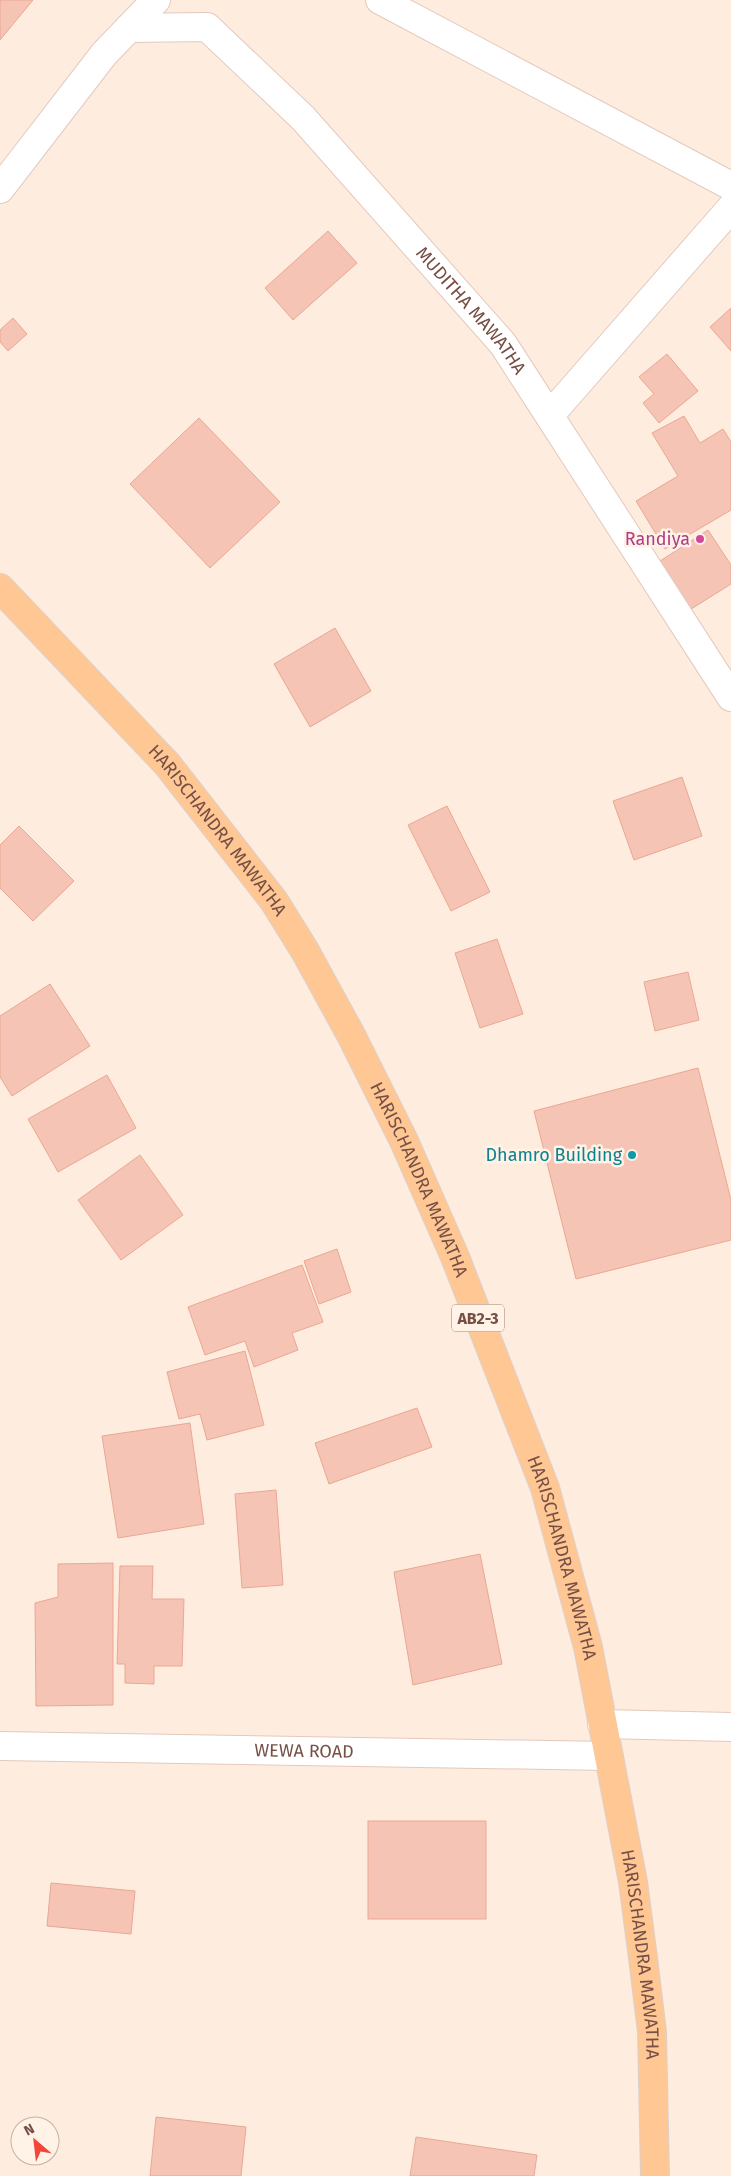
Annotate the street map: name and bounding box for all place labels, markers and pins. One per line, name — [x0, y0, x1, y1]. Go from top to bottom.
place label: Randiya — [625, 528, 690, 550]
marker: Randiya — [694, 533, 706, 545]
place label: Dhamro Building — [486, 1144, 623, 1166]
marker: Dhamro Building — [626, 1149, 638, 1161]

